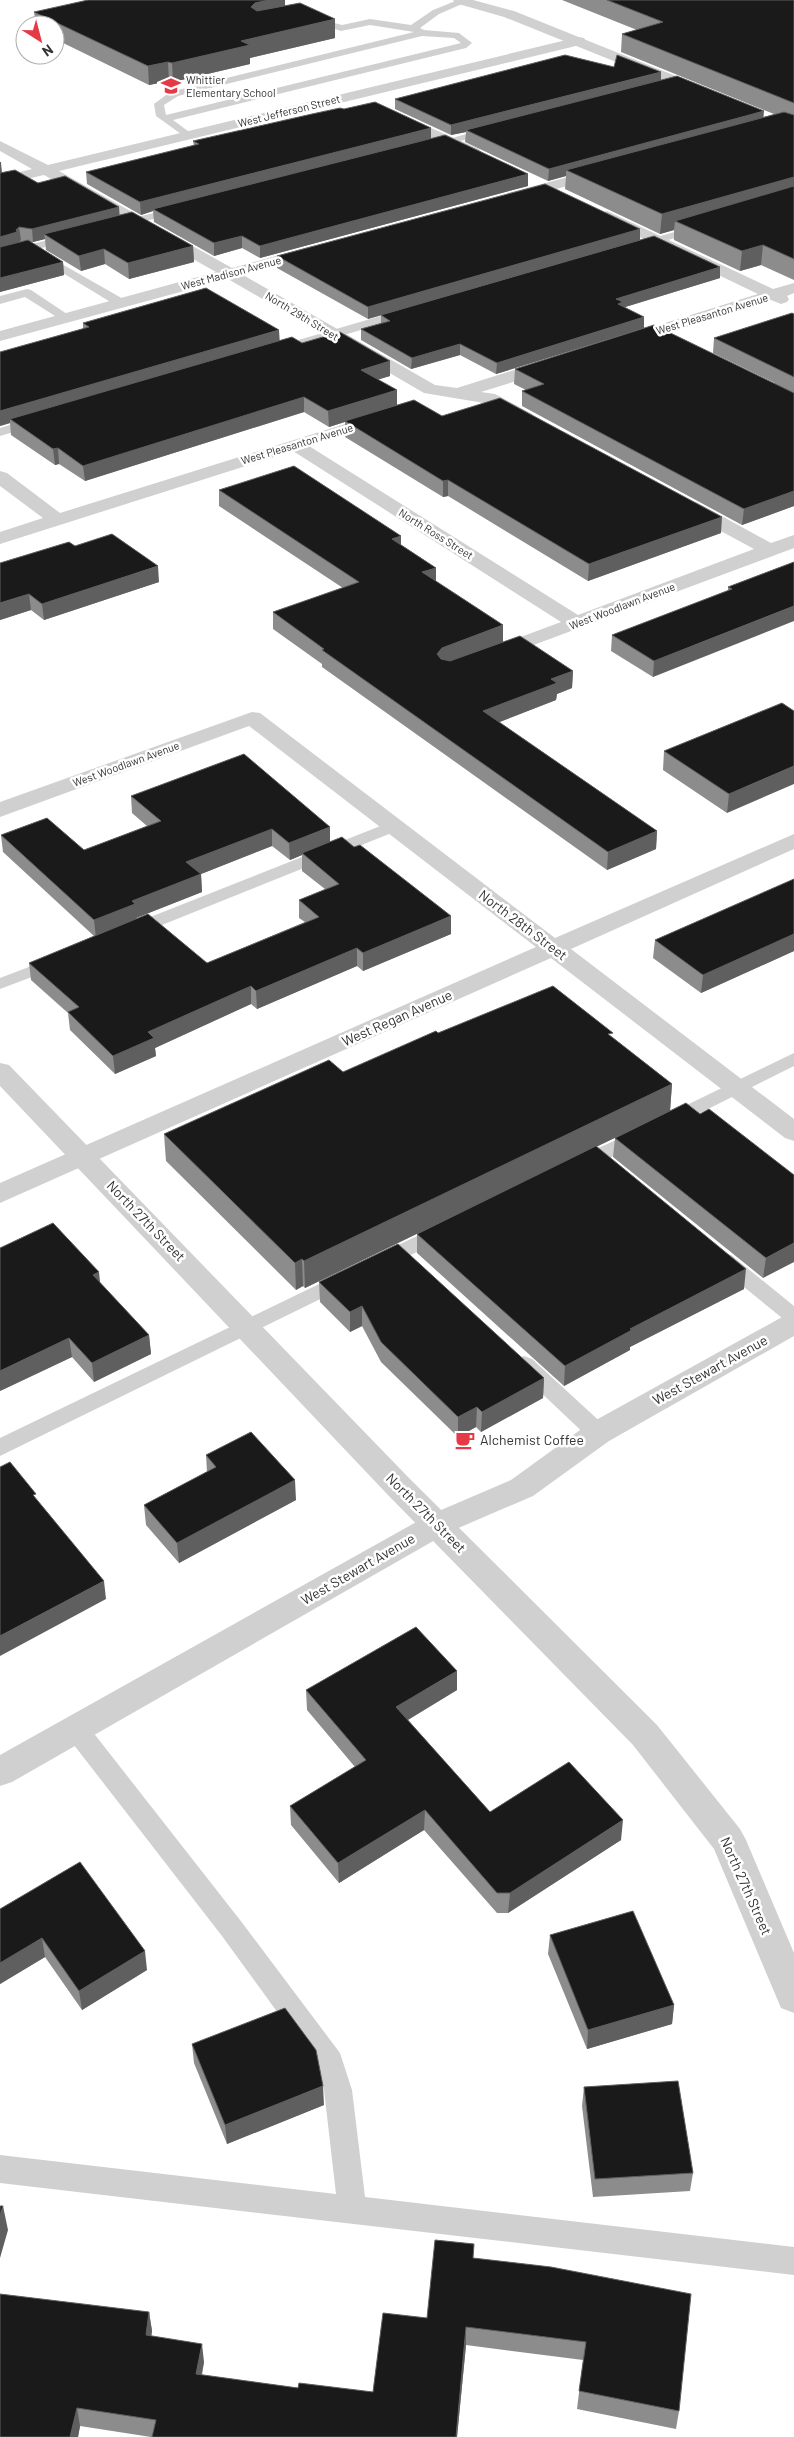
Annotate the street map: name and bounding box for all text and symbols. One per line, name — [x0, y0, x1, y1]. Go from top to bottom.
north arrow — [15, 15, 65, 65]
text: N — [39, 41, 57, 61]
place label: Whittier Elementary School — [186, 73, 276, 99]
school or university icon: Whittier Elementary School — [160, 75, 182, 97]
street label: West Jefferson Street — [236, 91, 341, 130]
street label: West Madison Avenue — [179, 253, 282, 292]
street label: North 29th Street — [263, 288, 341, 343]
street label: West Pleasanton Avenue — [654, 290, 770, 337]
street label: West Pleasanton Avenue — [239, 420, 355, 467]
street label: North Ross Street — [397, 506, 476, 562]
street label: West Woodlawn Avenue — [567, 579, 677, 632]
street label: West Woodlawn Avenue — [71, 738, 181, 789]
street label: North 28th Street — [476, 886, 571, 963]
street label: West Regan Avenue — [339, 986, 455, 1050]
street label: North 27th Street — [104, 1177, 189, 1265]
street label: West Stewart Avenue — [649, 1331, 770, 1408]
cafe icon: Alchemist Coffee — [454, 1429, 476, 1451]
place label: Alchemist Coffee — [480, 1431, 584, 1448]
street label: North 27th Street — [383, 1469, 470, 1556]
street label: West Stewart Avenue — [298, 1529, 418, 1608]
street label: North 27th Street — [717, 1834, 776, 1938]

